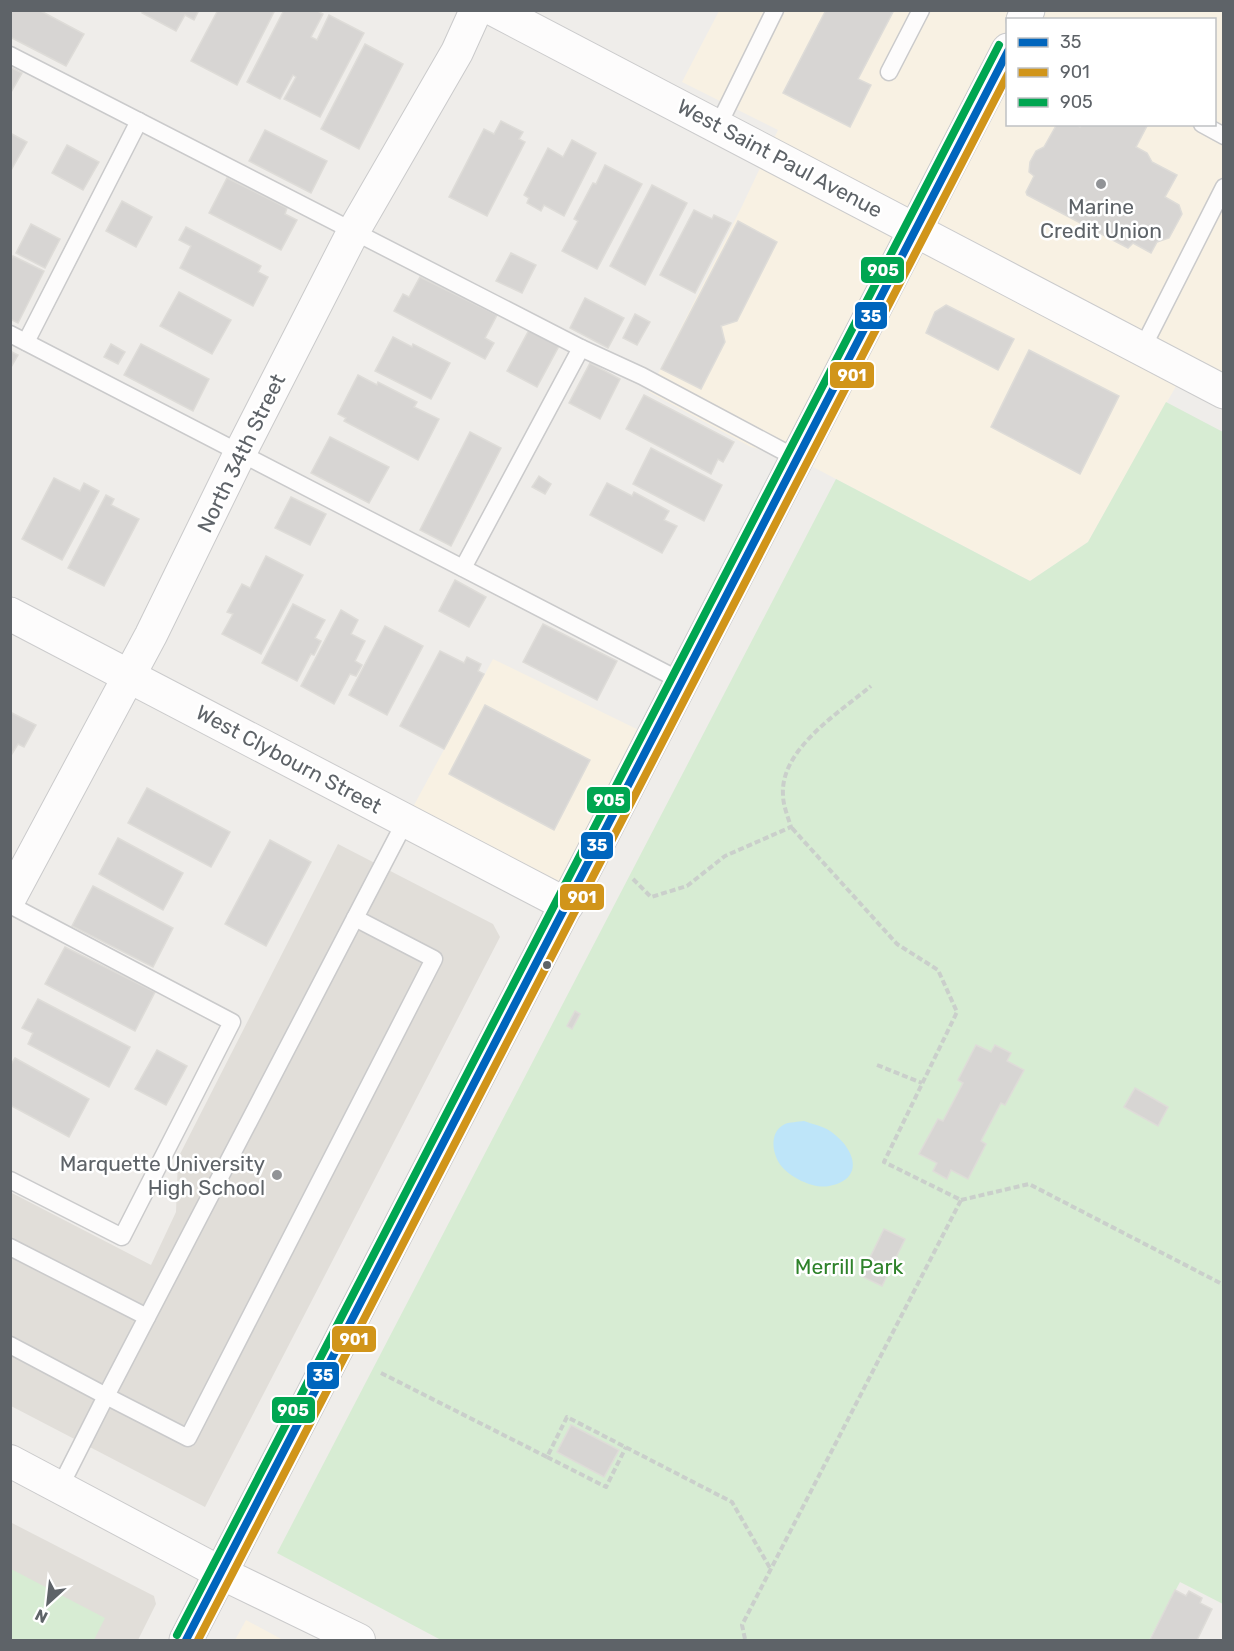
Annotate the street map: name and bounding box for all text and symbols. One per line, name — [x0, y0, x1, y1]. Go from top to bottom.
legend — [1006, 18, 1216, 126]
text: 35 — [1060, 31, 1082, 53]
text: 901 — [1060, 61, 1090, 83]
text: 905 — [1060, 91, 1093, 113]
street label: West Saint Paul Avenue — [673, 93, 887, 223]
marker: Marine Credit Union — [1094, 177, 1108, 191]
place label: Marine Credit Union — [1040, 194, 1162, 243]
line badge: 905 — [860, 256, 905, 284]
text: 905 — [867, 261, 899, 280]
line badge: 35 — [854, 301, 888, 330]
text: 35 — [861, 307, 881, 326]
line badge: 901 — [829, 361, 875, 389]
text: 901 — [837, 366, 867, 385]
street label: North 34th Street — [192, 370, 290, 536]
street label: West Clybourn Street — [192, 699, 386, 819]
line badge: 905 — [586, 786, 631, 814]
text: 905 — [593, 791, 625, 810]
line badge: 35 — [580, 831, 614, 860]
text: 35 — [587, 836, 607, 855]
line badge: 901 — [559, 883, 605, 911]
text: 901 — [567, 888, 597, 907]
unlabelled marker — [541, 959, 553, 971]
place label: Marquette University High School — [60, 1151, 265, 1200]
marker: Marquette University High School — [270, 1168, 284, 1182]
park label: Merrill Park — [795, 1254, 903, 1279]
line badge: 901 — [331, 1325, 377, 1353]
text: 901 — [339, 1330, 369, 1349]
line badge: 35 — [306, 1361, 340, 1390]
text: 35 — [313, 1366, 333, 1385]
line badge: 905 — [271, 1396, 316, 1424]
text: 905 — [277, 1401, 309, 1420]
north arrow — [18, 1573, 78, 1633]
text: N — [32, 1605, 51, 1627]

